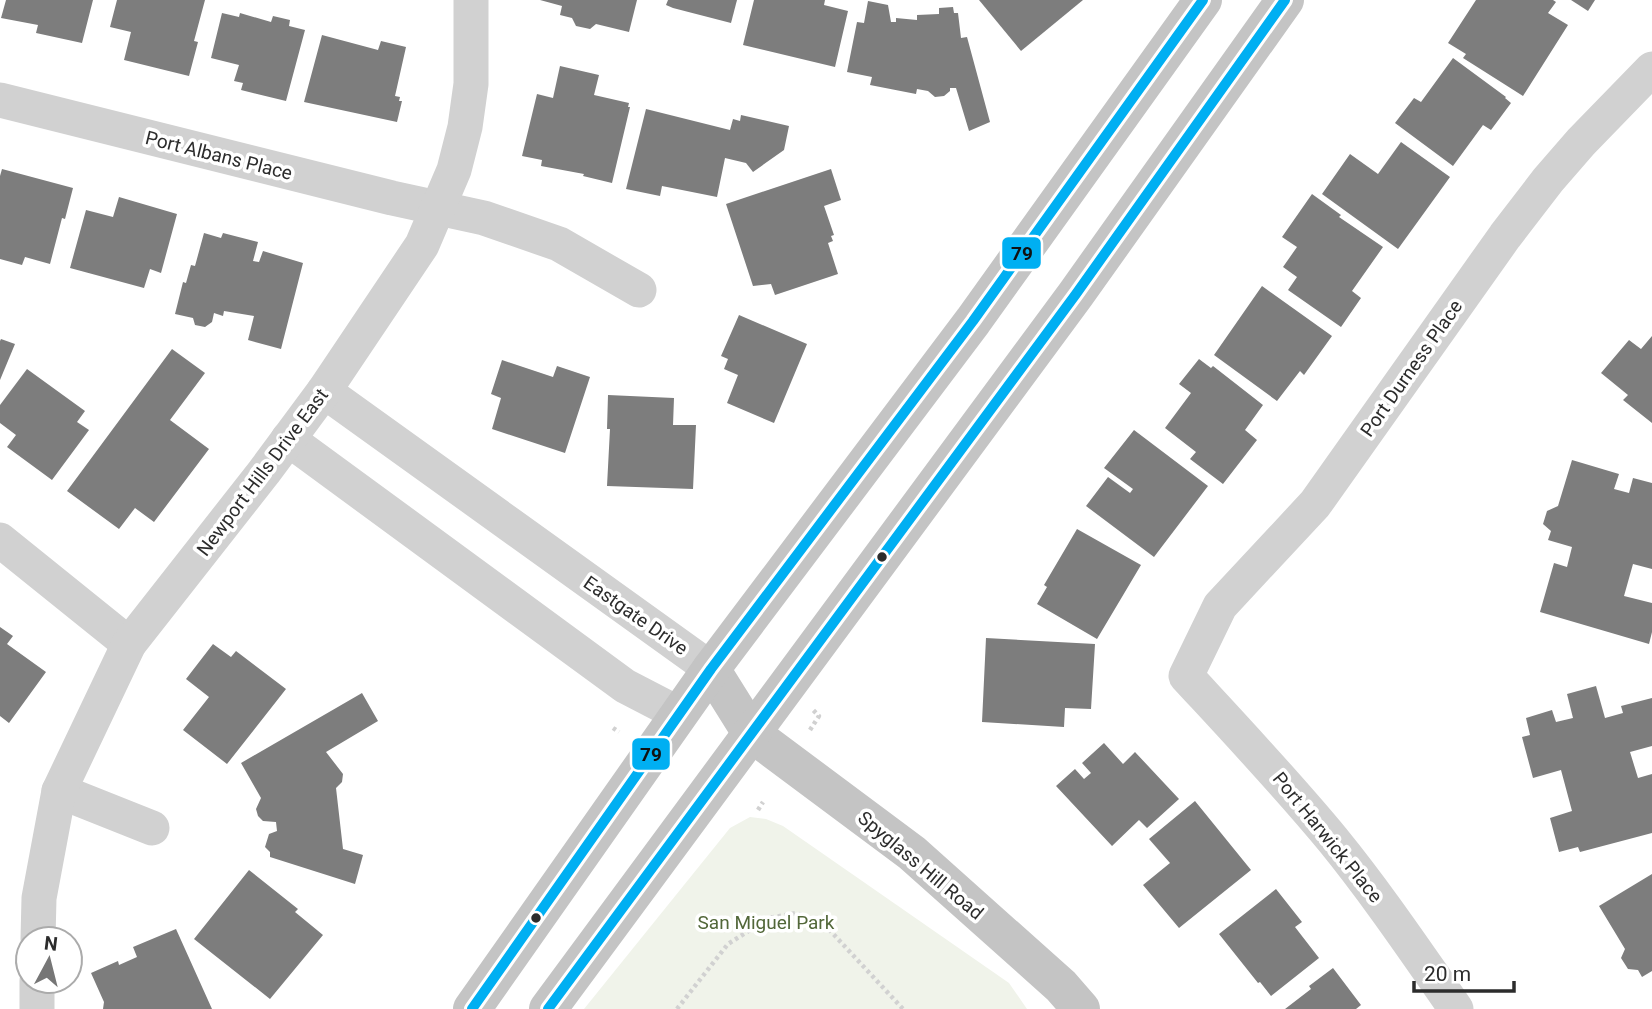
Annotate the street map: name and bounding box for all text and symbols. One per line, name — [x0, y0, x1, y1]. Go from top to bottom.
street label: Port Albans Place — [143, 126, 295, 185]
line badge: 79 — [1001, 236, 1042, 270]
text: 79 — [1011, 242, 1033, 265]
street label: Port Durness Place — [1356, 295, 1467, 441]
street label: Newport Hills Drive East — [192, 384, 333, 561]
unlabelled marker — [875, 550, 889, 564]
street label: Eastgate Drive — [579, 571, 692, 660]
line badge: 79 — [631, 737, 671, 771]
text: 79 — [640, 743, 662, 766]
street label: Port Harwick Place — [1268, 767, 1387, 907]
street label: Spyglass Hill Road — [853, 806, 988, 924]
unlabelled marker — [529, 911, 543, 925]
park label: San Miguel Park — [698, 911, 835, 934]
north arrow — [14, 925, 84, 995]
text: N — [43, 931, 59, 956]
scale bar — [1414, 950, 1514, 994]
text: 20 m — [1424, 962, 1471, 986]

